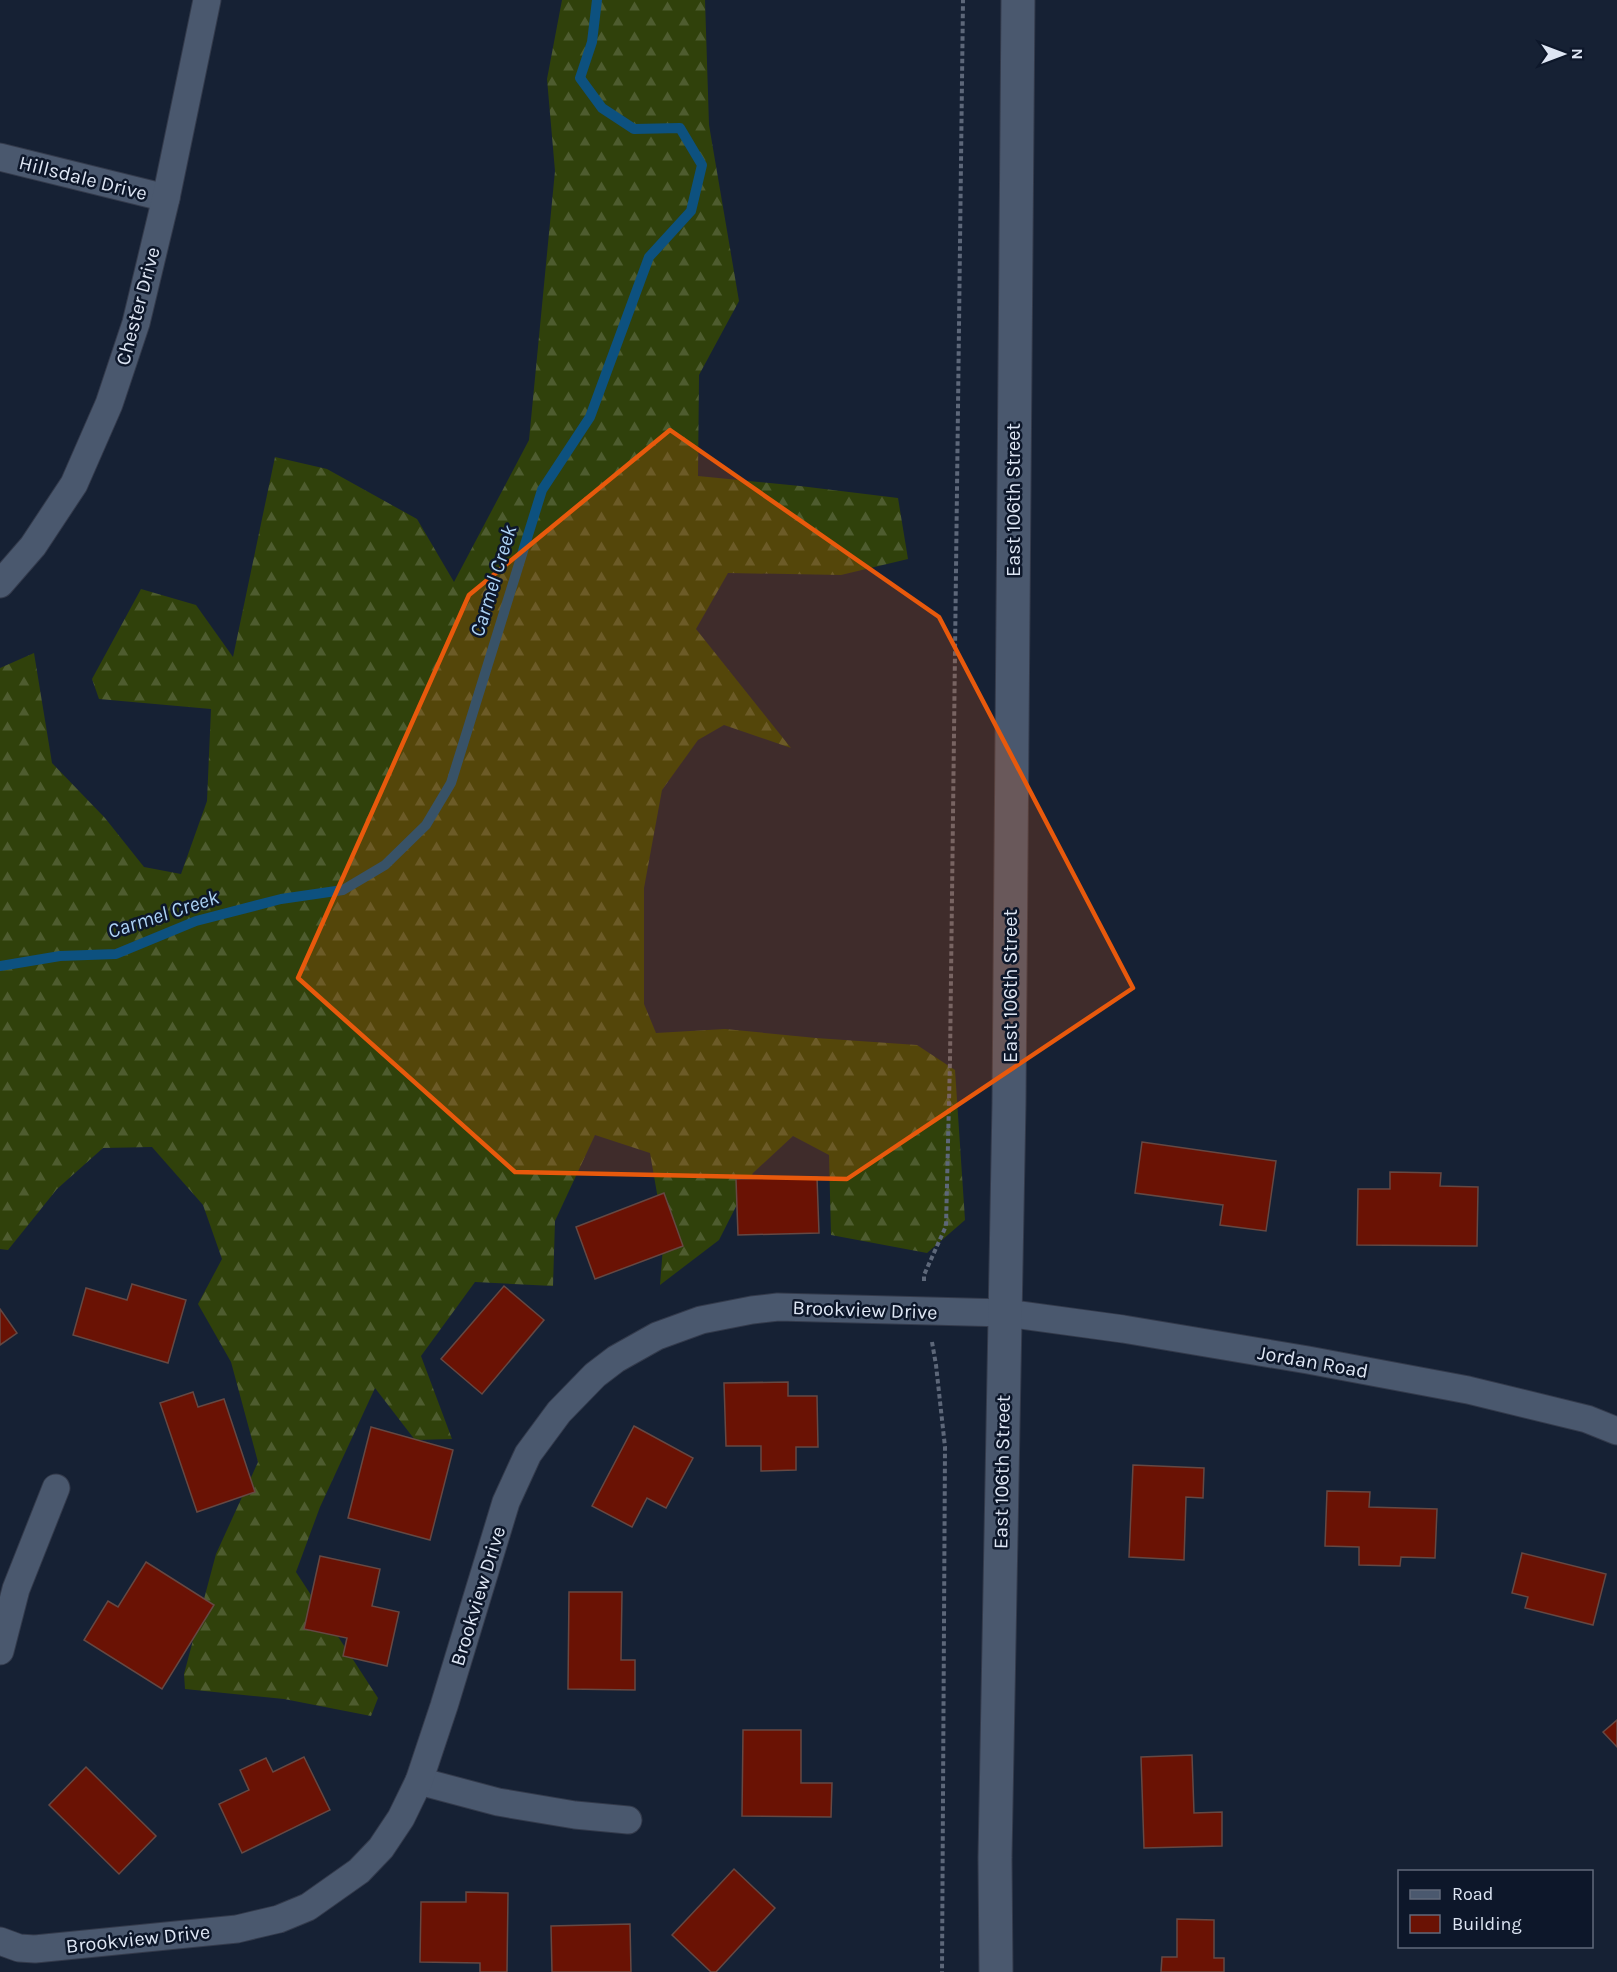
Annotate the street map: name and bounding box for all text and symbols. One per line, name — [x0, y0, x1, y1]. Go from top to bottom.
north arrow — [1533, 24, 1593, 84]
text: N — [1568, 48, 1587, 60]
street label: Hillsdale Drive — [17, 151, 149, 205]
street label: Chester Drive — [111, 244, 165, 368]
street label: East 106th Street — [1002, 422, 1025, 577]
water label: Carmel Creek — [465, 522, 521, 640]
water label: Carmel Creek — [104, 885, 222, 943]
street label: East 106th Street — [999, 908, 1022, 1063]
street label: Brookview Drive — [792, 1296, 938, 1324]
street label: Jordan Road — [1256, 1341, 1370, 1383]
street label: East 106th Street — [989, 1394, 1015, 1549]
street label: Brookview Drive — [446, 1523, 510, 1669]
legend — [1398, 1870, 1593, 1948]
text: Road — [1452, 1883, 1493, 1905]
text: Building — [1452, 1913, 1522, 1935]
street label: Brookview Drive — [65, 1920, 211, 1958]

